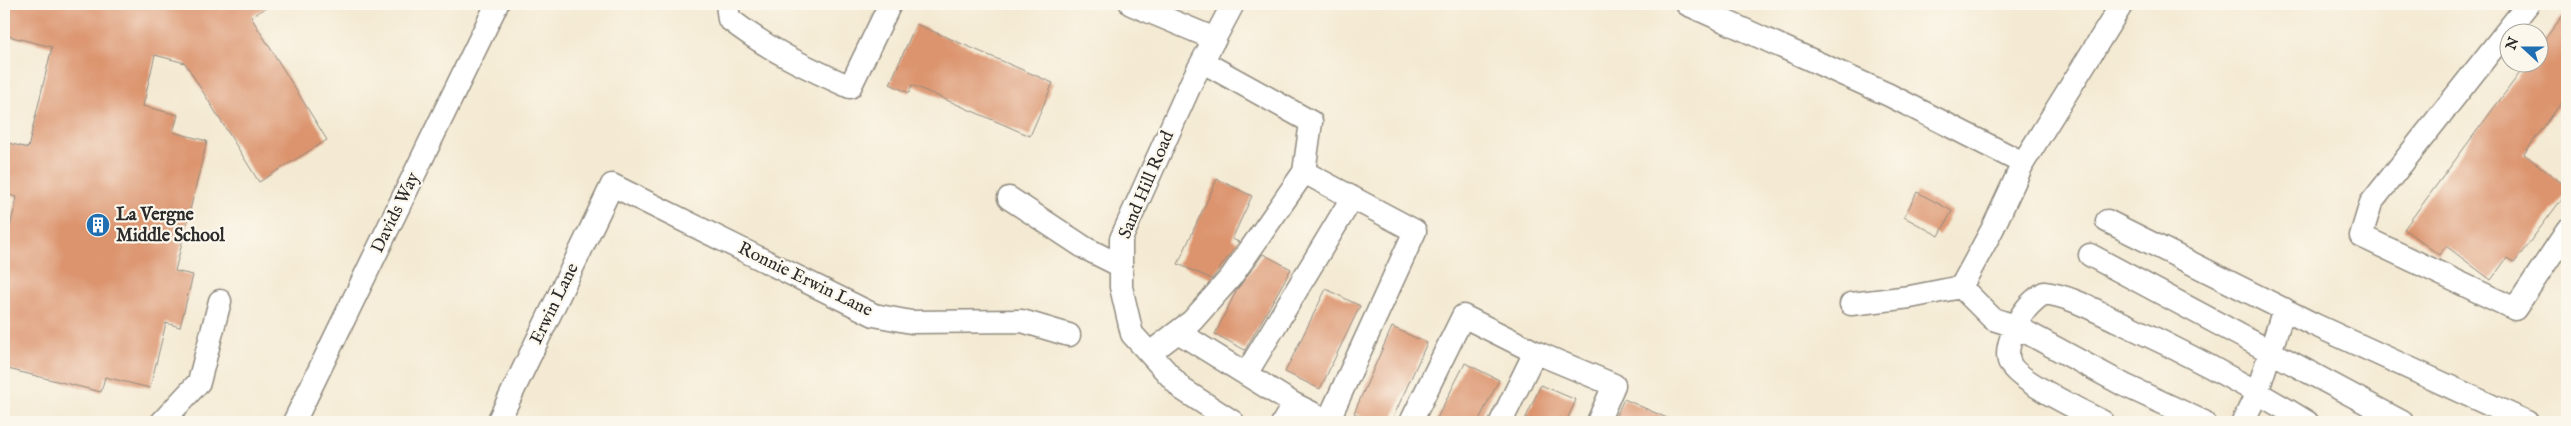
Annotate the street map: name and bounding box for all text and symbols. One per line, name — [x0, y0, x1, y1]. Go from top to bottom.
north arrow — [2498, 22, 2548, 72]
text: N — [2502, 35, 2523, 54]
street label: Sand Hill Road — [1114, 127, 1180, 242]
street label: Davids Way — [367, 169, 425, 257]
place label: La Vergne Middle School — [116, 204, 226, 248]
building icon: La Vergne Middle School — [85, 212, 111, 238]
street label: Ronnie Erwin Lane — [734, 237, 876, 323]
street label: Erwin Lane — [525, 260, 585, 348]

